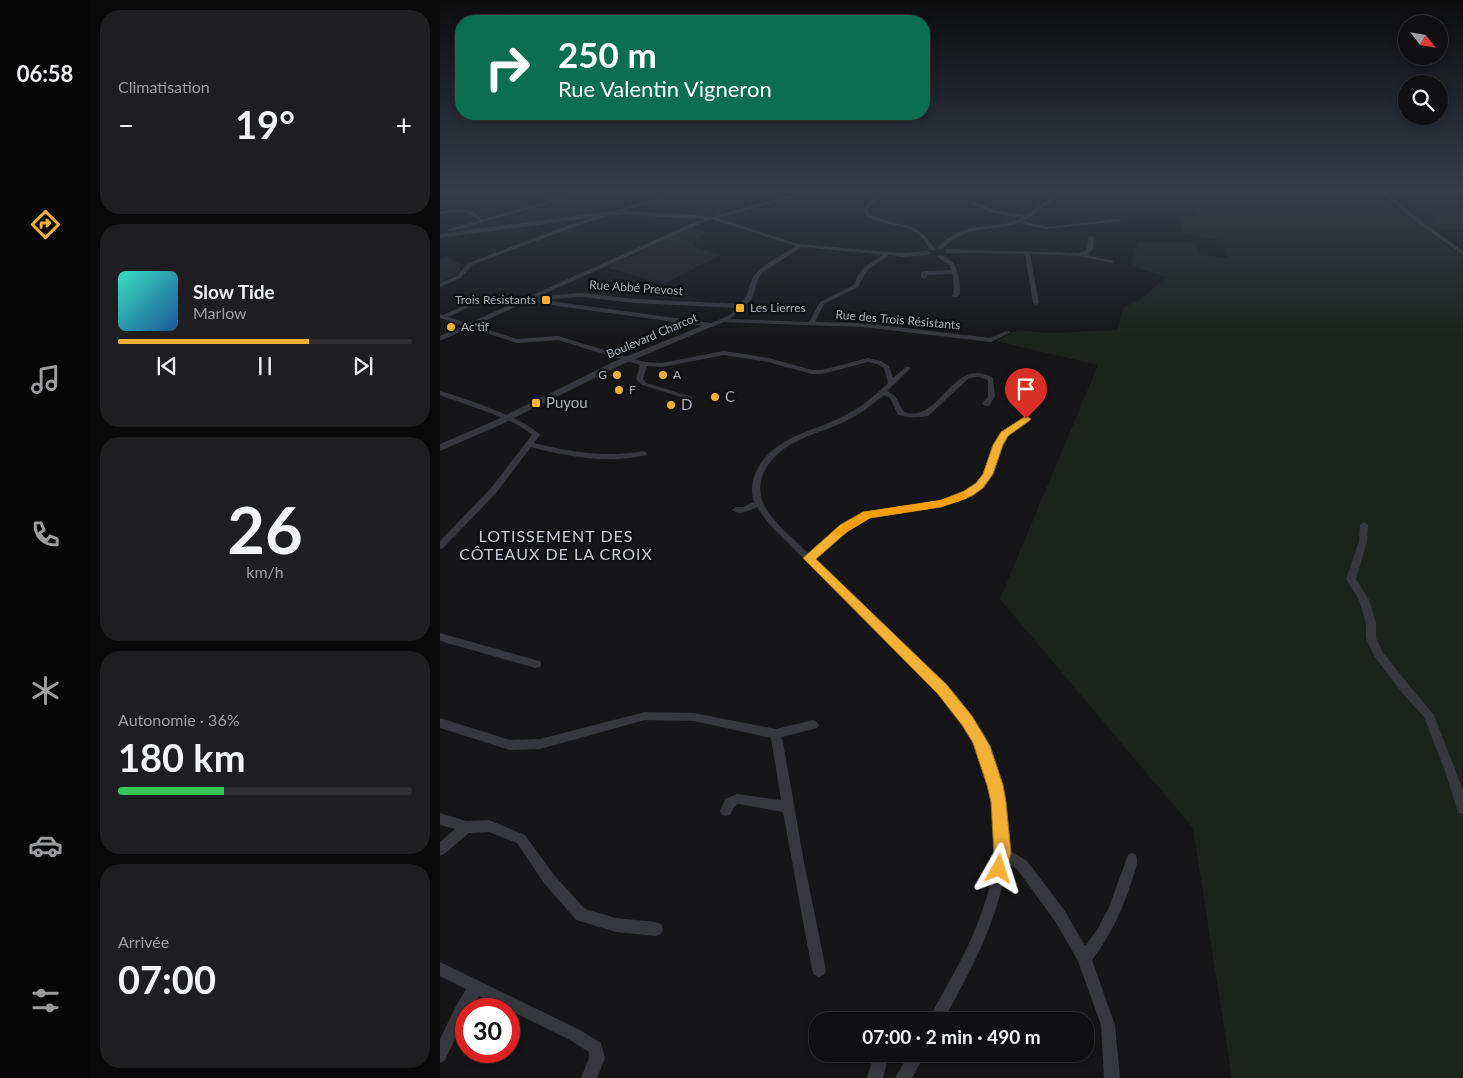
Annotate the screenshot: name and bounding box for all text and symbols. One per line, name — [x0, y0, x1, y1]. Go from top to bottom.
north arrow — [1398, 15, 1448, 65]
map controls — [1398, 15, 1448, 125]
text: 250 m — [558, 33, 657, 75]
icon: right — [475, 35, 540, 100]
text: 06:58 — [17, 60, 73, 87]
text: Rue Valentin Vigneron — [558, 75, 772, 102]
button: search — [1398, 75, 1448, 125]
text: Climatisation — [118, 77, 210, 96]
text: 19° — [235, 101, 295, 147]
text: − — [118, 108, 134, 142]
text: + — [396, 108, 412, 142]
icon: directions — [28, 207, 63, 242]
street label: Rue Abbé Prevost — [589, 277, 684, 298]
text: Slow Tide — [193, 280, 275, 303]
place label: Trois Résistants — [455, 292, 536, 307]
marker: Trois Résistants — [540, 294, 552, 306]
place label: Les Lierres — [750, 300, 806, 315]
marker: Les Lierres — [734, 302, 746, 314]
text: Marlow — [193, 303, 247, 322]
street label: Rue des Trois Résistants — [835, 307, 961, 332]
street label: Boulevard Charcot — [604, 309, 700, 362]
place label: Ac'tif — [461, 319, 490, 334]
marker: Ac'tif — [445, 321, 457, 333]
icon: previous — [153, 352, 181, 380]
icon: pause — [251, 352, 279, 380]
icon: next — [349, 352, 377, 380]
icon: music — [28, 362, 63, 397]
place label: G — [598, 367, 607, 382]
place label: A — [673, 367, 682, 382]
pin — [1005, 368, 1047, 419]
marker: G — [611, 369, 623, 381]
marker: A — [657, 369, 669, 381]
icon: arrive — [1012, 375, 1040, 403]
place label: F — [629, 382, 636, 397]
marker: F — [613, 384, 625, 396]
place label: C — [725, 387, 735, 405]
marker: C — [709, 391, 721, 403]
place label: Puyou — [546, 393, 588, 411]
place label: D — [681, 395, 692, 413]
marker: Puyou — [530, 397, 542, 409]
marker: D — [665, 399, 677, 411]
text: 26 — [227, 490, 303, 568]
icon: phone — [28, 517, 63, 552]
district label: LOTISSEMENT DES CÔTEAUX DE LA CROIX — [459, 526, 653, 563]
text: km/h — [246, 562, 284, 581]
icon: climate — [28, 673, 63, 708]
text: Autonomie · 36% — [118, 710, 240, 729]
text: 180 km — [118, 734, 246, 780]
icon: car — [28, 828, 63, 863]
position arrow — [972, 842, 1024, 894]
text: Arrivée — [118, 932, 169, 951]
text: 07:00 — [118, 956, 216, 1002]
icon: filters — [28, 983, 63, 1018]
speed limit sign: 30 — [455, 998, 520, 1063]
text: 07:00 · 2 min · 490 m — [862, 1025, 1041, 1048]

